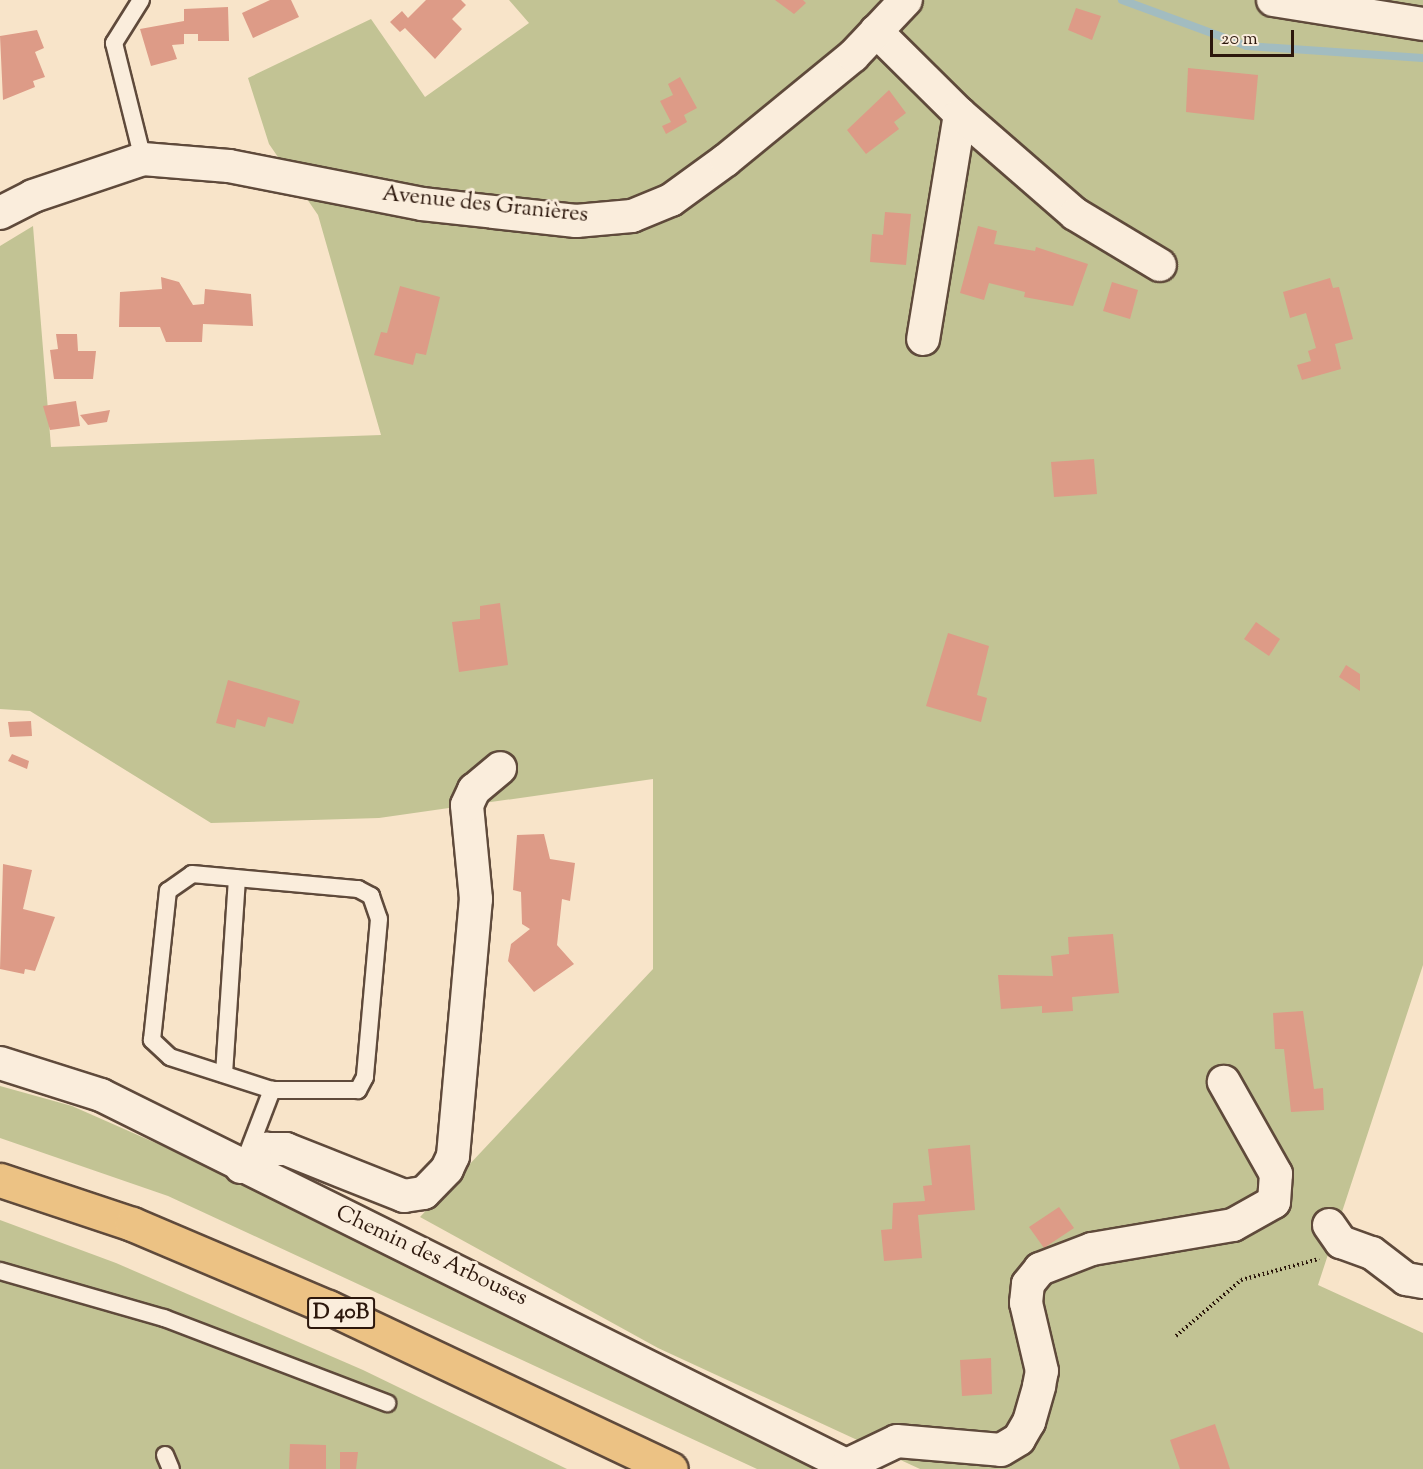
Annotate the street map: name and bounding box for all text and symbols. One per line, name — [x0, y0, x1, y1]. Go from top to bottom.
scale bar — [1213, 18, 1297, 56]
text: 20 m — [1221, 27, 1258, 53]
street label: Avenue des Granières — [381, 182, 589, 230]
street label: Chemin des Arbouses — [331, 1201, 531, 1313]
road number: D 40B — [306, 1295, 376, 1331]

